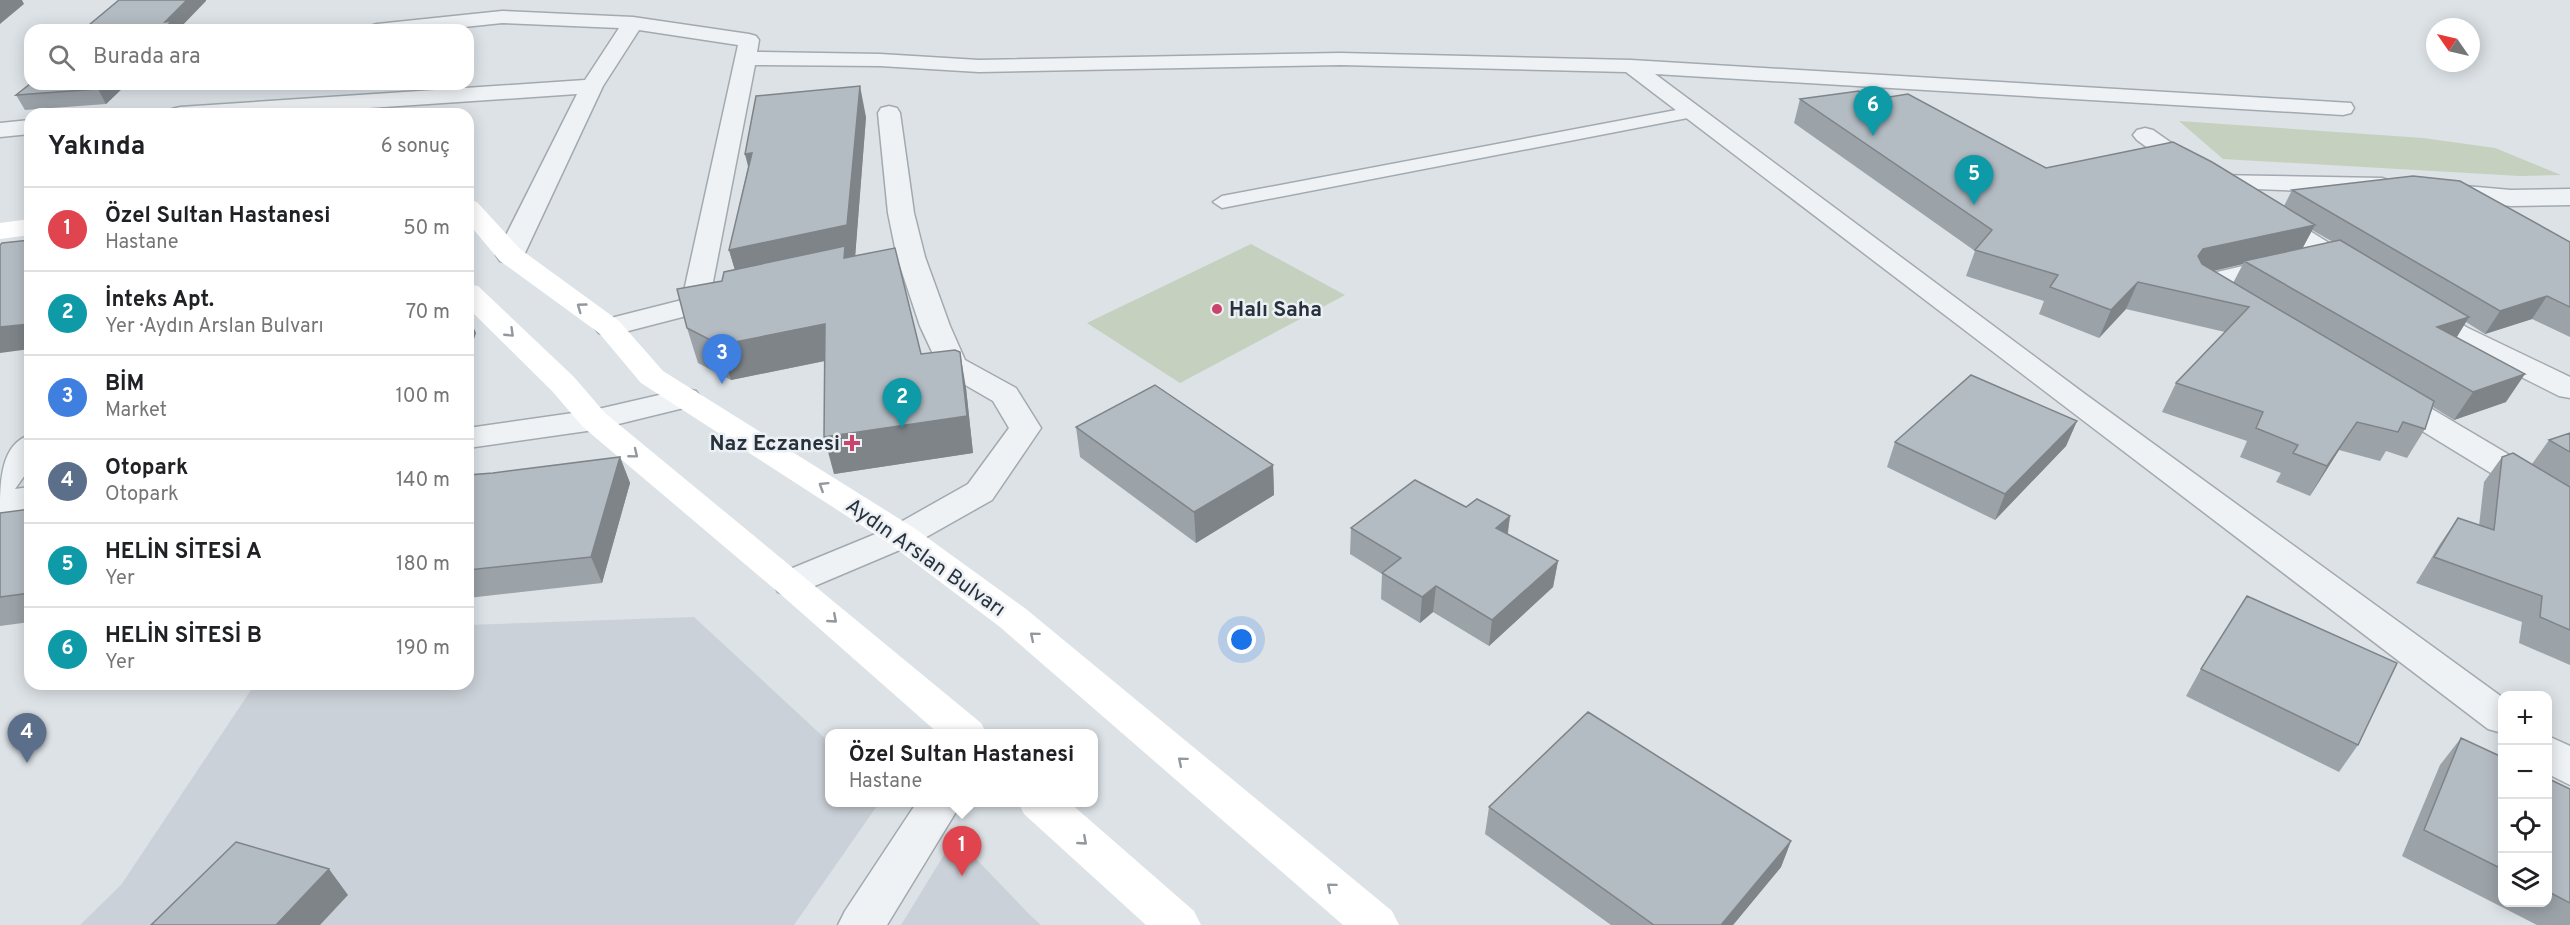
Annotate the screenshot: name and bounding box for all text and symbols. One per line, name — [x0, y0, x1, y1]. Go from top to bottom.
north arrow — [2426, 18, 2480, 72]
search box — [24, 24, 474, 90]
icon: search — [45, 41, 78, 74]
text: Burada ara — [93, 44, 201, 71]
pin: 6 — [1854, 86, 1892, 136]
text: Yakında — [48, 131, 145, 164]
text: 6 sonuç — [381, 134, 450, 160]
pin: 5 — [1954, 156, 1994, 205]
text: Özel Sultan Hastanesi — [105, 203, 331, 230]
text: 1 — [64, 216, 72, 242]
text: 50 m — [403, 216, 450, 242]
text: Hastane — [105, 230, 179, 256]
text: İnteks Apt. — [105, 287, 214, 314]
place label: Halı Saha — [1229, 297, 1322, 324]
text: 2 — [61, 300, 74, 326]
text: 70 m — [406, 300, 450, 326]
marker: Halı Saha — [1210, 302, 1224, 316]
one-way arrow — [577, 303, 588, 314]
text: Yer · Aydın Arslan Bulvarı — [105, 314, 323, 340]
one-way arrow — [503, 325, 514, 336]
pin: 3 — [702, 334, 742, 384]
text: BİM — [105, 371, 144, 398]
pin: 2 — [882, 378, 922, 428]
text: 3 — [62, 384, 74, 410]
text: 100 m — [395, 384, 450, 410]
text: Market — [105, 398, 167, 424]
place label: Naz Eczanesi — [709, 431, 840, 458]
marker: Naz Eczanesi — [845, 436, 859, 450]
one-way arrow — [627, 447, 638, 458]
text: Otopark — [105, 455, 188, 482]
text: 4 — [61, 468, 74, 494]
text: 140 m — [396, 468, 450, 494]
text: Otopark — [105, 482, 179, 508]
one-way arrow — [819, 483, 830, 494]
street label: Aydın Arslan Bulvarı — [840, 493, 1010, 624]
text: HELİN SİTESİ A — [105, 539, 262, 566]
text: 5 — [61, 552, 74, 578]
text: 180 m — [396, 552, 450, 578]
text: Yer — [105, 566, 135, 592]
one-way arrow — [826, 611, 837, 622]
text: HELİN SİTESİ B — [105, 623, 262, 650]
your location — [1227, 625, 1256, 654]
one-way arrow — [1030, 632, 1041, 643]
text: 6 — [61, 636, 74, 662]
text: 190 m — [396, 636, 450, 662]
text: Yer — [105, 650, 135, 676]
map controls — [2498, 691, 2552, 907]
button: + — [2498, 691, 2552, 745]
pin: 4 — [8, 714, 46, 763]
popup — [825, 729, 1098, 807]
text: Özel Sultan Hastanesi — [849, 742, 1074, 769]
button: − — [2498, 745, 2552, 799]
one-way arrow — [1178, 758, 1189, 769]
text: Hastane — [849, 769, 922, 795]
button: locate — [2498, 799, 2552, 853]
pin: 1 — [942, 826, 982, 876]
one-way arrow — [1076, 834, 1087, 845]
button: layers — [2498, 853, 2552, 907]
one-way arrow — [1327, 883, 1338, 894]

